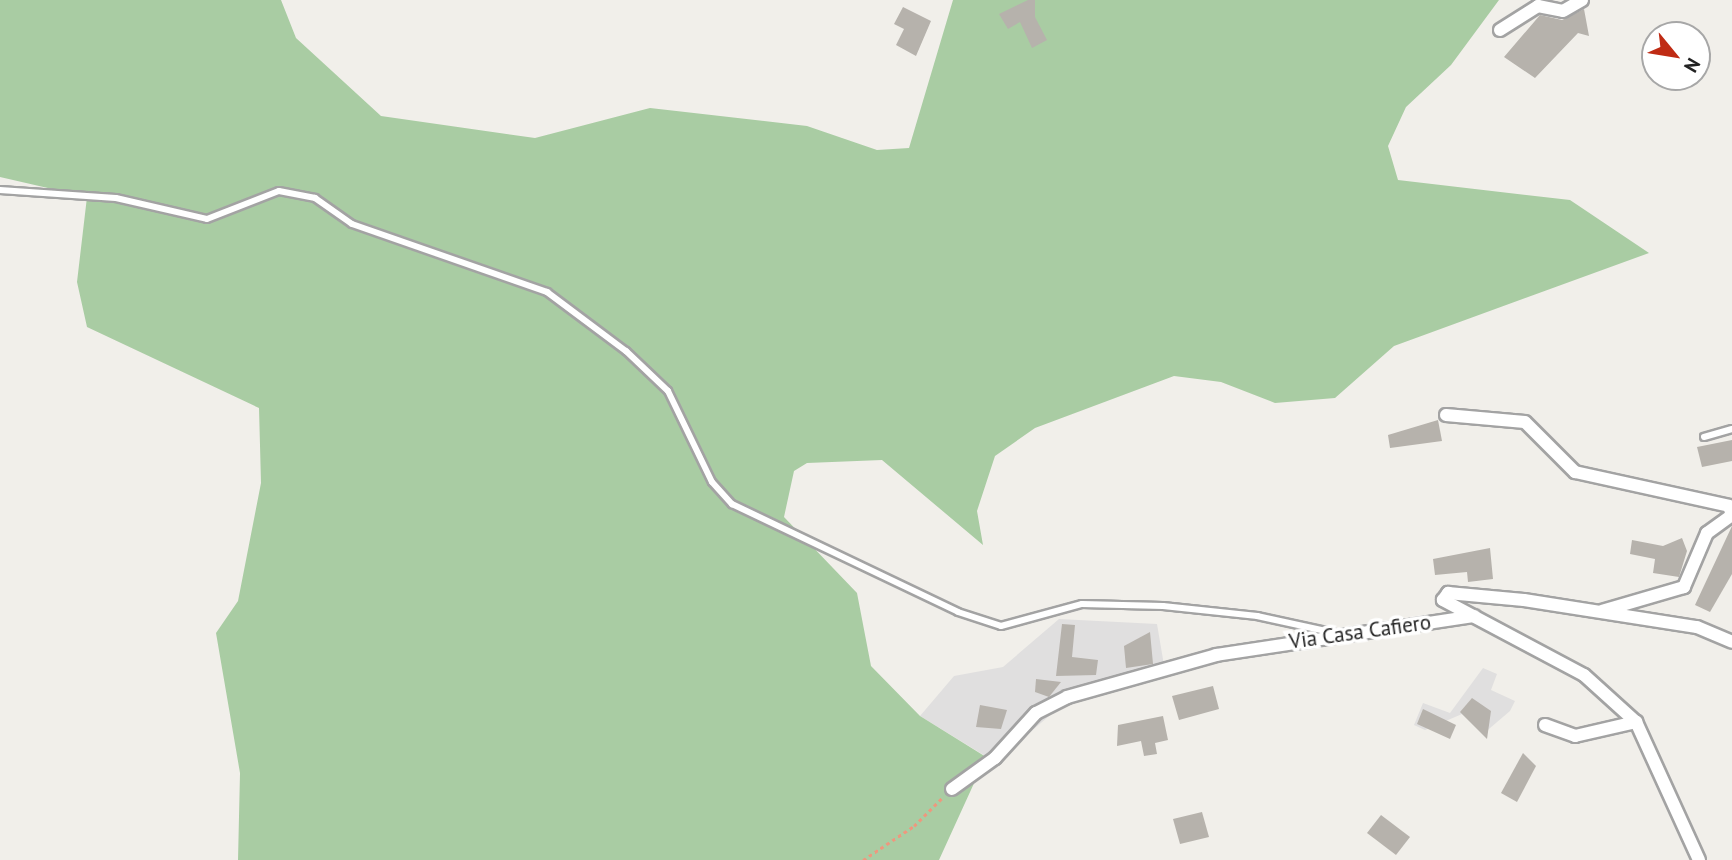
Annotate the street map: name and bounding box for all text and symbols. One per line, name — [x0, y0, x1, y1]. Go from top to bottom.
north arrow — [1641, 21, 1711, 91]
text: N — [1679, 54, 1706, 77]
street label: Via Casa Cafiero — [1287, 610, 1433, 654]

